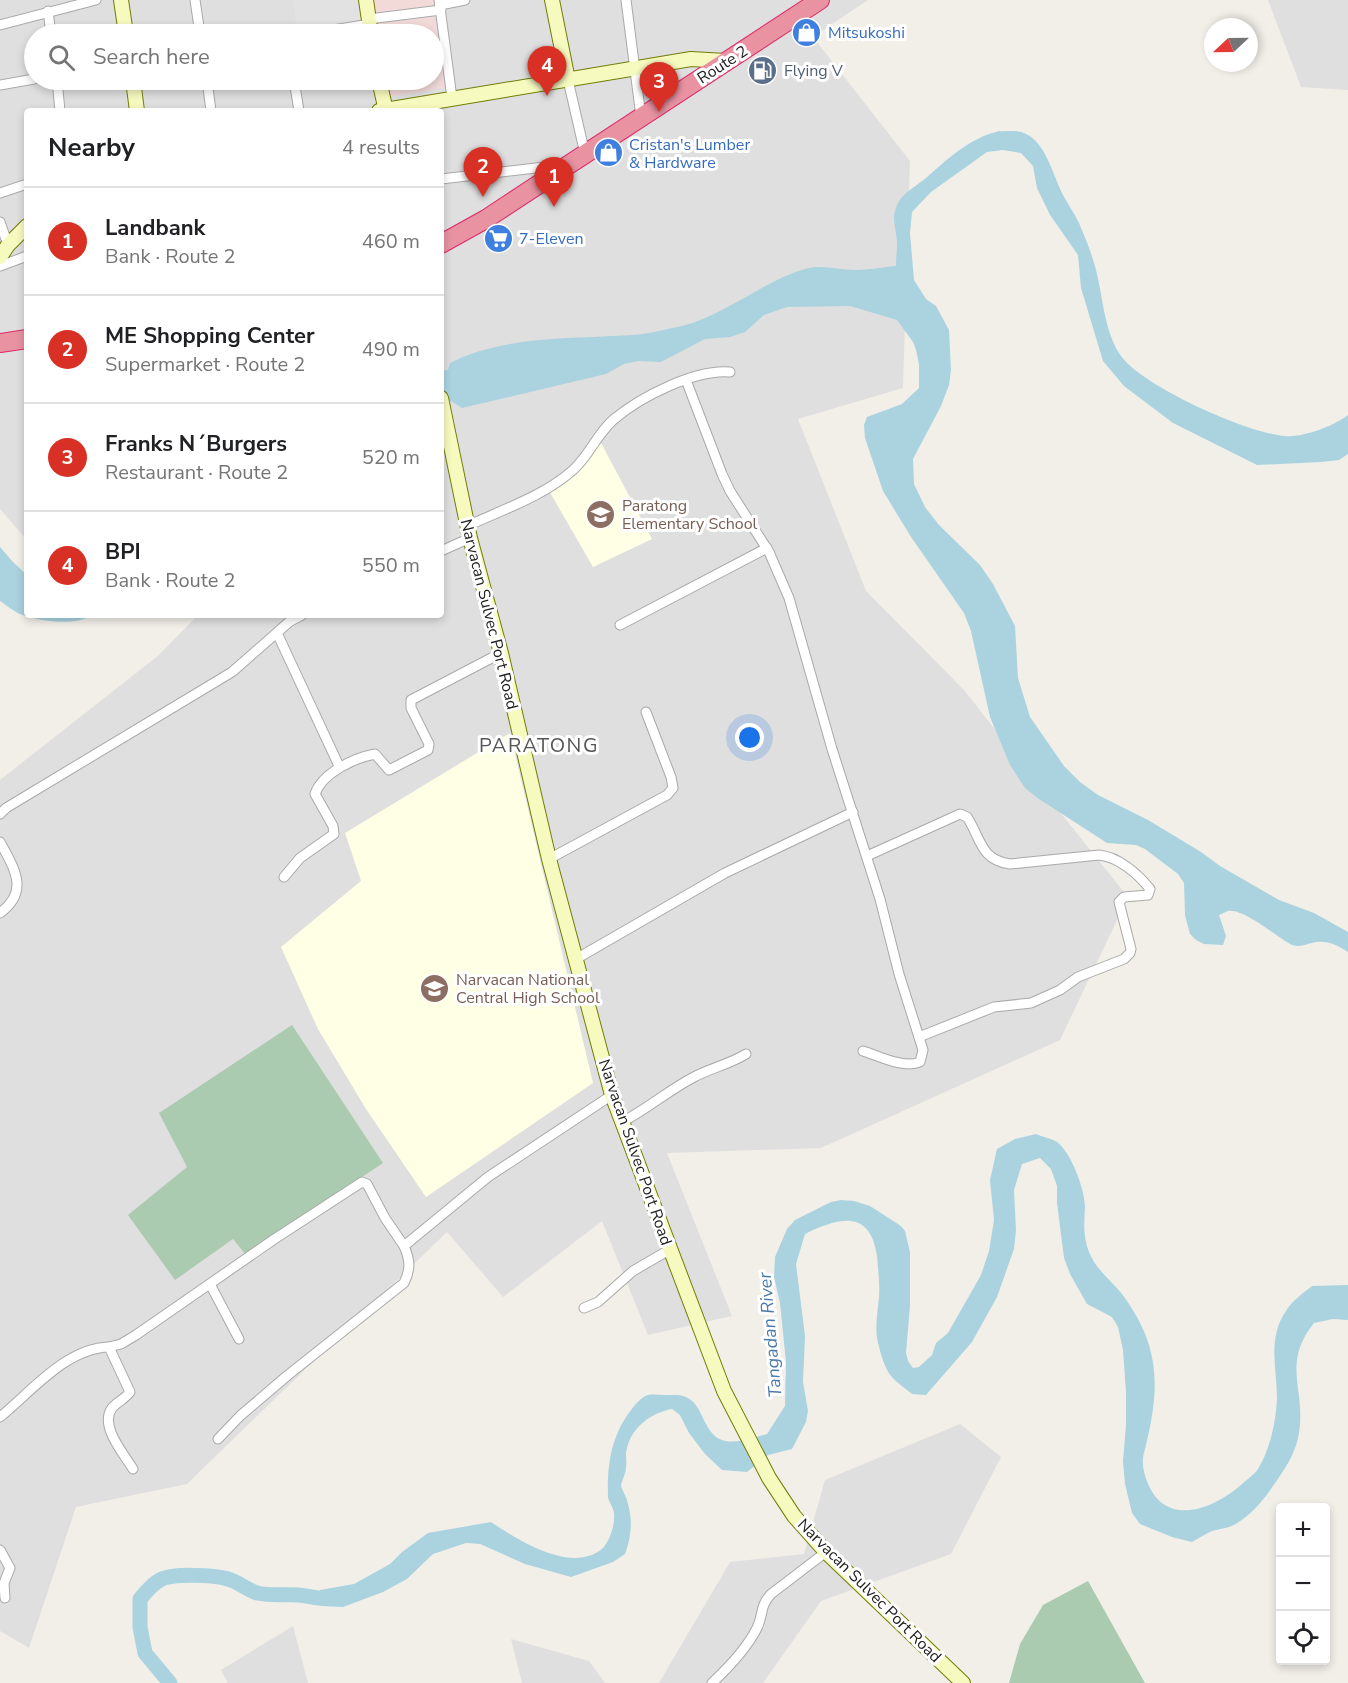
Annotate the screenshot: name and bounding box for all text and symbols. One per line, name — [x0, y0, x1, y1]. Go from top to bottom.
shop icon: Mitsukoshi — [791, 16, 823, 48]
north arrow — [1204, 18, 1258, 72]
place label: Mitsukoshi — [828, 22, 905, 44]
search box — [24, 24, 444, 90]
street label: Route 2 — [693, 40, 752, 89]
icon: search — [45, 41, 78, 74]
text: Search here — [93, 42, 210, 72]
pin: 4 — [528, 46, 566, 96]
fuel station icon: Flying V — [747, 54, 779, 86]
place label: Flying V — [784, 60, 844, 82]
pin: 3 — [640, 63, 678, 112]
text: Nearby — [48, 130, 135, 165]
text: 4 results — [342, 134, 420, 161]
place label: Cristan's Lumber & Hardware — [629, 134, 750, 174]
shop icon: Cristan's Lumber & Hardware — [592, 137, 624, 169]
pin: 2 — [464, 148, 502, 197]
pin: 1 — [534, 158, 574, 207]
text: Landbank — [105, 213, 205, 243]
supermarket icon: 7-Eleven — [482, 222, 514, 254]
text: 1 — [62, 228, 74, 255]
text: 460 m — [362, 228, 420, 255]
place label: 7-Eleven — [519, 228, 584, 250]
text: Bank · Route 2 — [105, 243, 236, 270]
text: ME Shopping Center — [105, 321, 315, 351]
text: 2 — [62, 336, 74, 363]
text: 490 m — [362, 336, 420, 363]
text: Supermarket · Route 2 — [105, 351, 305, 378]
text: Franks N´Burgers — [105, 429, 287, 459]
text: 3 — [62, 444, 74, 471]
text: 520 m — [362, 444, 420, 471]
text: Restaurant · Route 2 — [105, 459, 288, 486]
place label: Paratong Elementary School — [622, 495, 758, 535]
school or university icon: Paratong Elementary School — [585, 498, 617, 530]
street label: Narvacan Sulvec Port Road — [455, 517, 523, 712]
text: BPI — [105, 537, 141, 567]
text: 4 — [62, 552, 74, 579]
text: 550 m — [362, 552, 420, 579]
text: Bank · Route 2 — [105, 567, 236, 594]
your location — [735, 723, 764, 752]
district label: PARATONG — [479, 732, 599, 759]
place label: Narvacan National Central High School — [456, 969, 600, 1009]
school or university icon: Narvacan National Central High School — [419, 972, 451, 1004]
street label: Narvacan Sulvec Port Road — [593, 1056, 677, 1248]
water label: Tangadan River — [753, 1271, 787, 1399]
map controls — [1276, 1503, 1330, 1665]
button: + — [1276, 1503, 1330, 1557]
street label: Narvacan Sulvec Port Road — [792, 1514, 946, 1668]
button: − — [1276, 1557, 1330, 1611]
button: locate — [1276, 1611, 1330, 1665]

